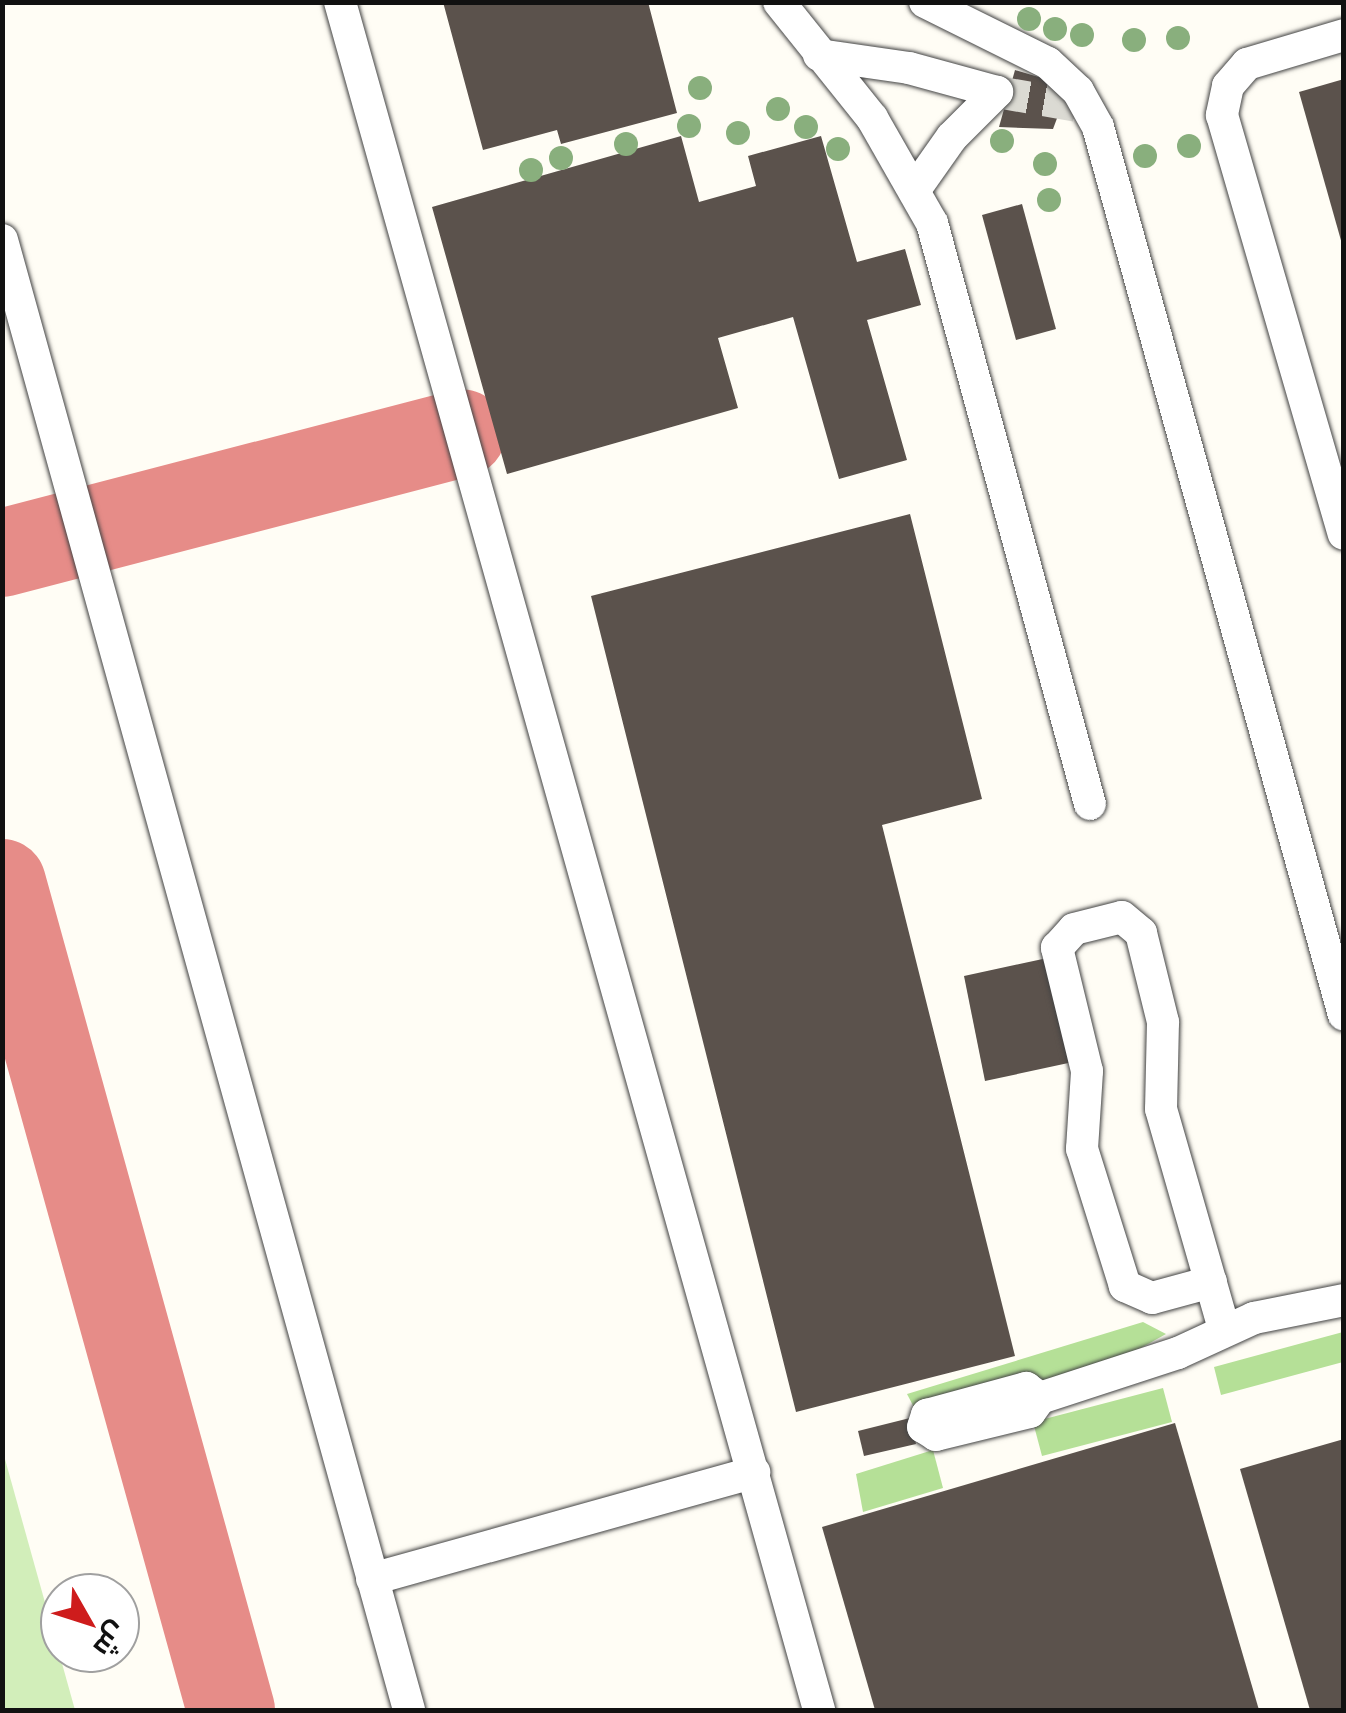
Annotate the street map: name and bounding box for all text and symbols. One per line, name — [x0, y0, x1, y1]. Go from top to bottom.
north arrow — [40, 1573, 140, 1673]
text: ش — [86, 1615, 138, 1667]

